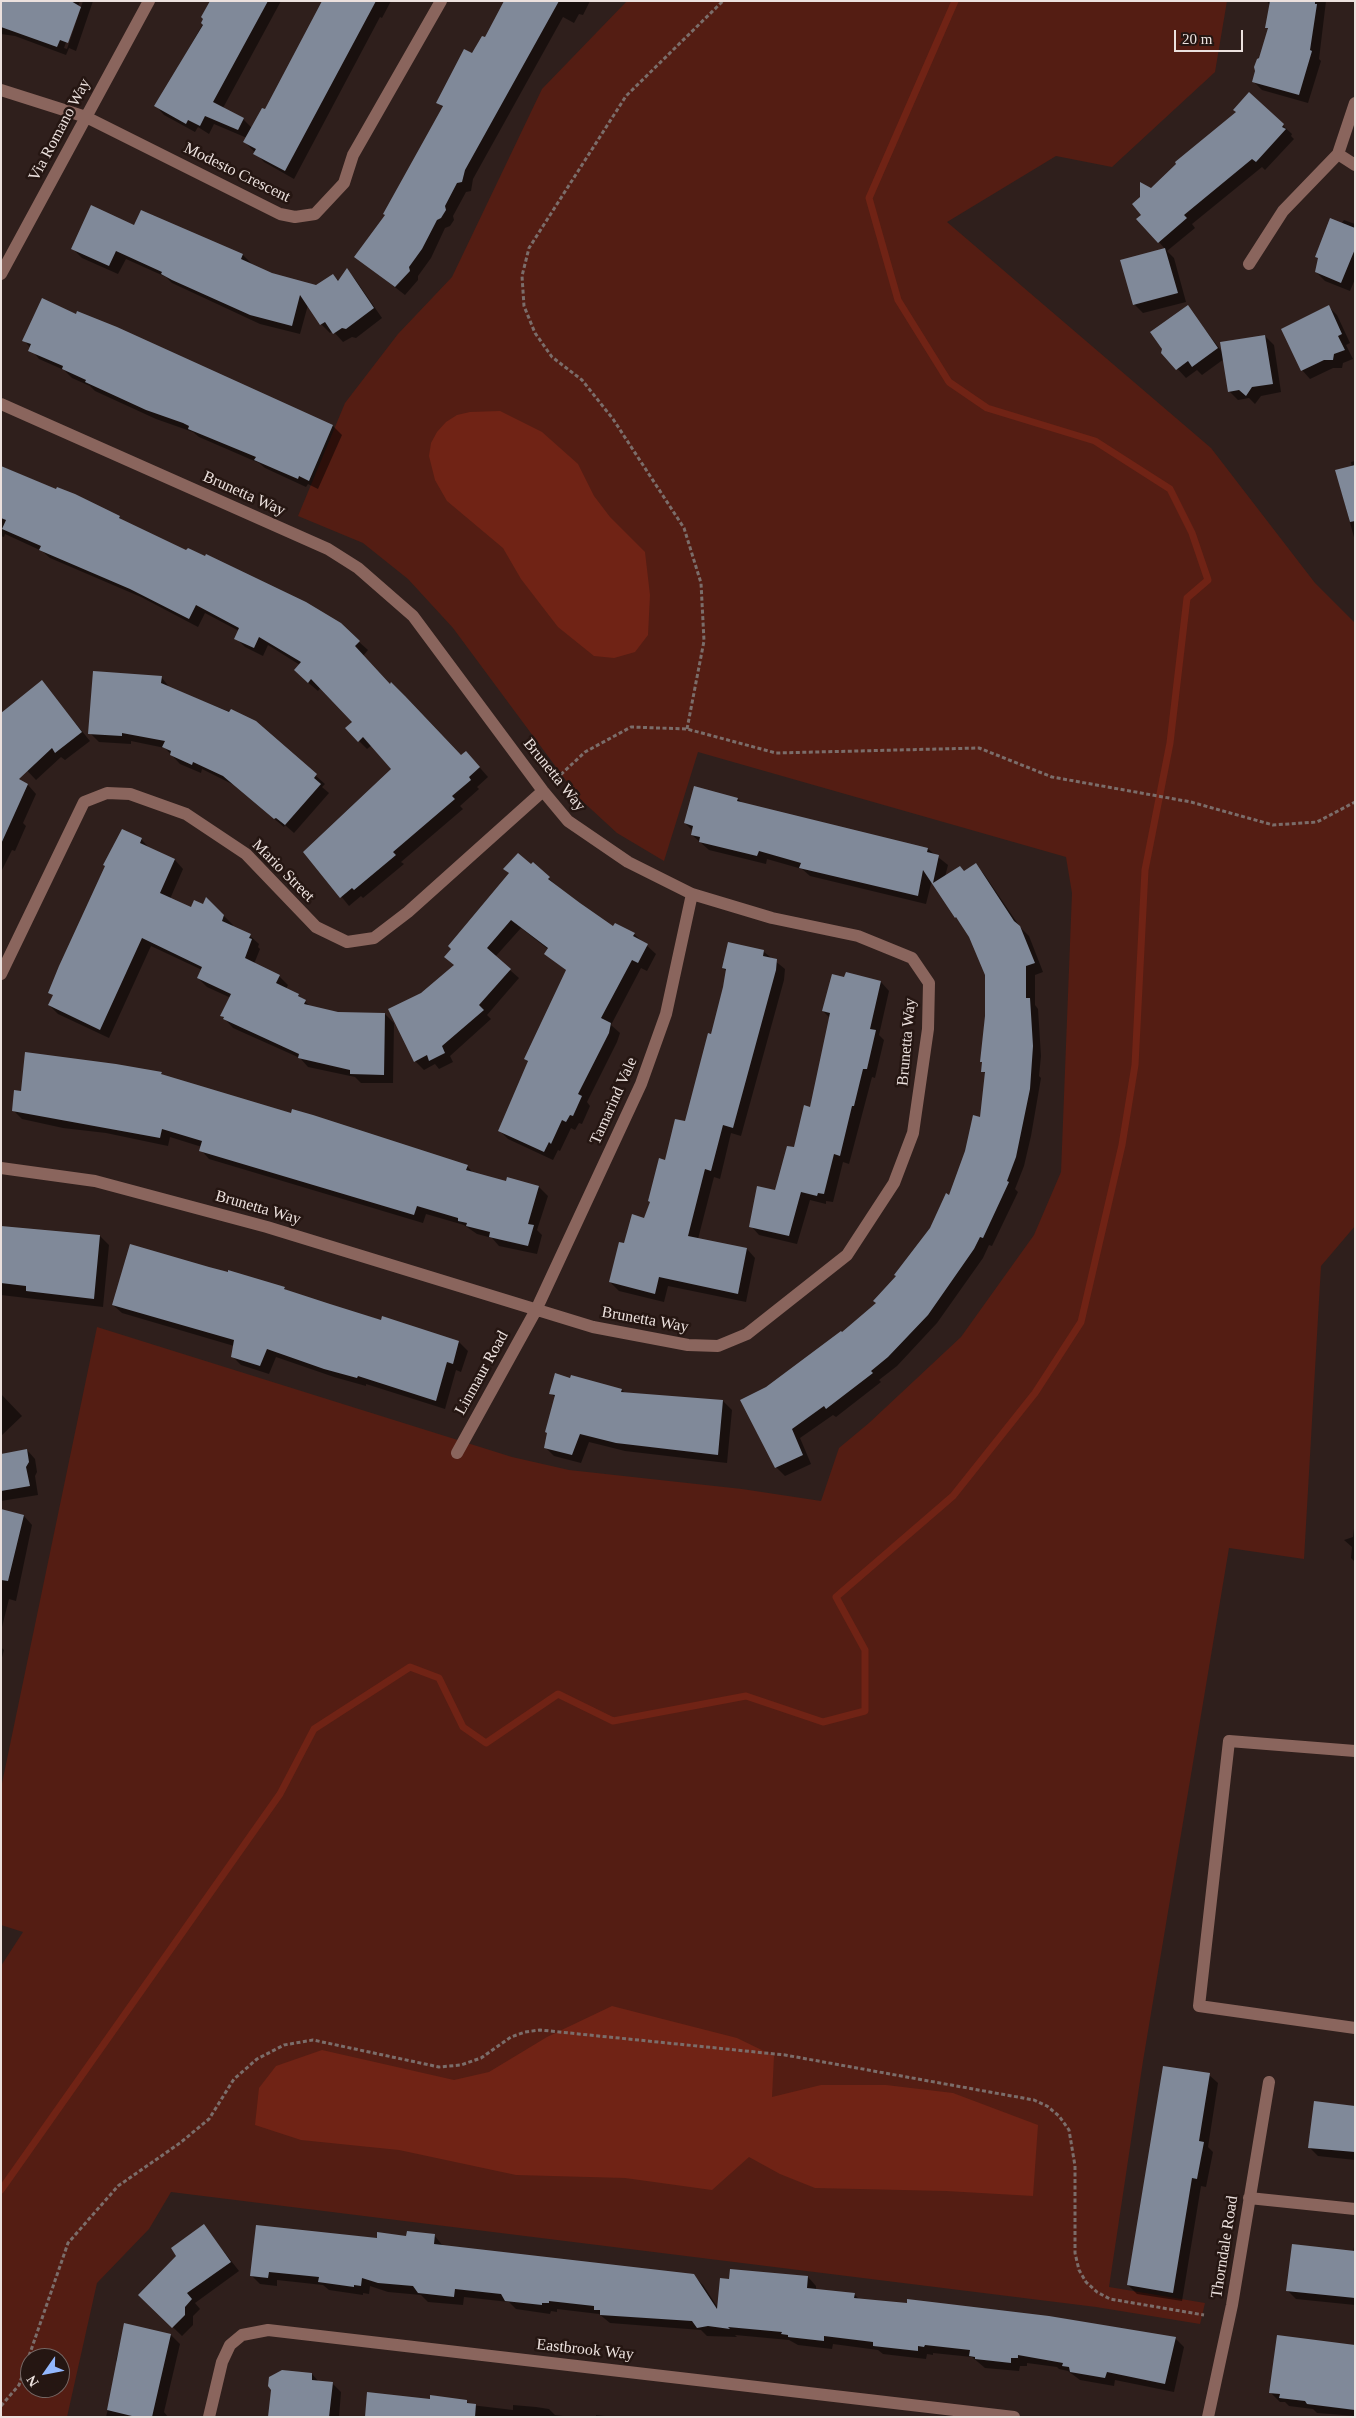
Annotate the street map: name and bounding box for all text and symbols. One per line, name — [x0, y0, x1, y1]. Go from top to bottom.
scale bar — [1176, 20, 1245, 52]
text: 20 m — [1182, 31, 1212, 47]
street label: Via Romano Way — [25, 75, 95, 185]
street label: Modesto Crescent — [181, 139, 293, 207]
street label: Brunetta Way — [200, 467, 288, 521]
street label: Brunetta Way — [519, 735, 589, 815]
street label: Mario Street — [248, 836, 318, 906]
street label: Brunetta Way — [894, 997, 920, 1087]
street label: Tamarind Vale — [586, 1054, 642, 1148]
street label: Brunetta Way — [213, 1187, 303, 1229]
street label: Brunetta Way — [600, 1303, 690, 1337]
street label: Linmaur Road — [451, 1328, 513, 1418]
street label: Thorndale Road — [1207, 2194, 1243, 2300]
street label: Eastbrook Way — [535, 2335, 635, 2365]
north arrow — [20, 2348, 70, 2398]
text: N — [24, 2373, 42, 2389]

